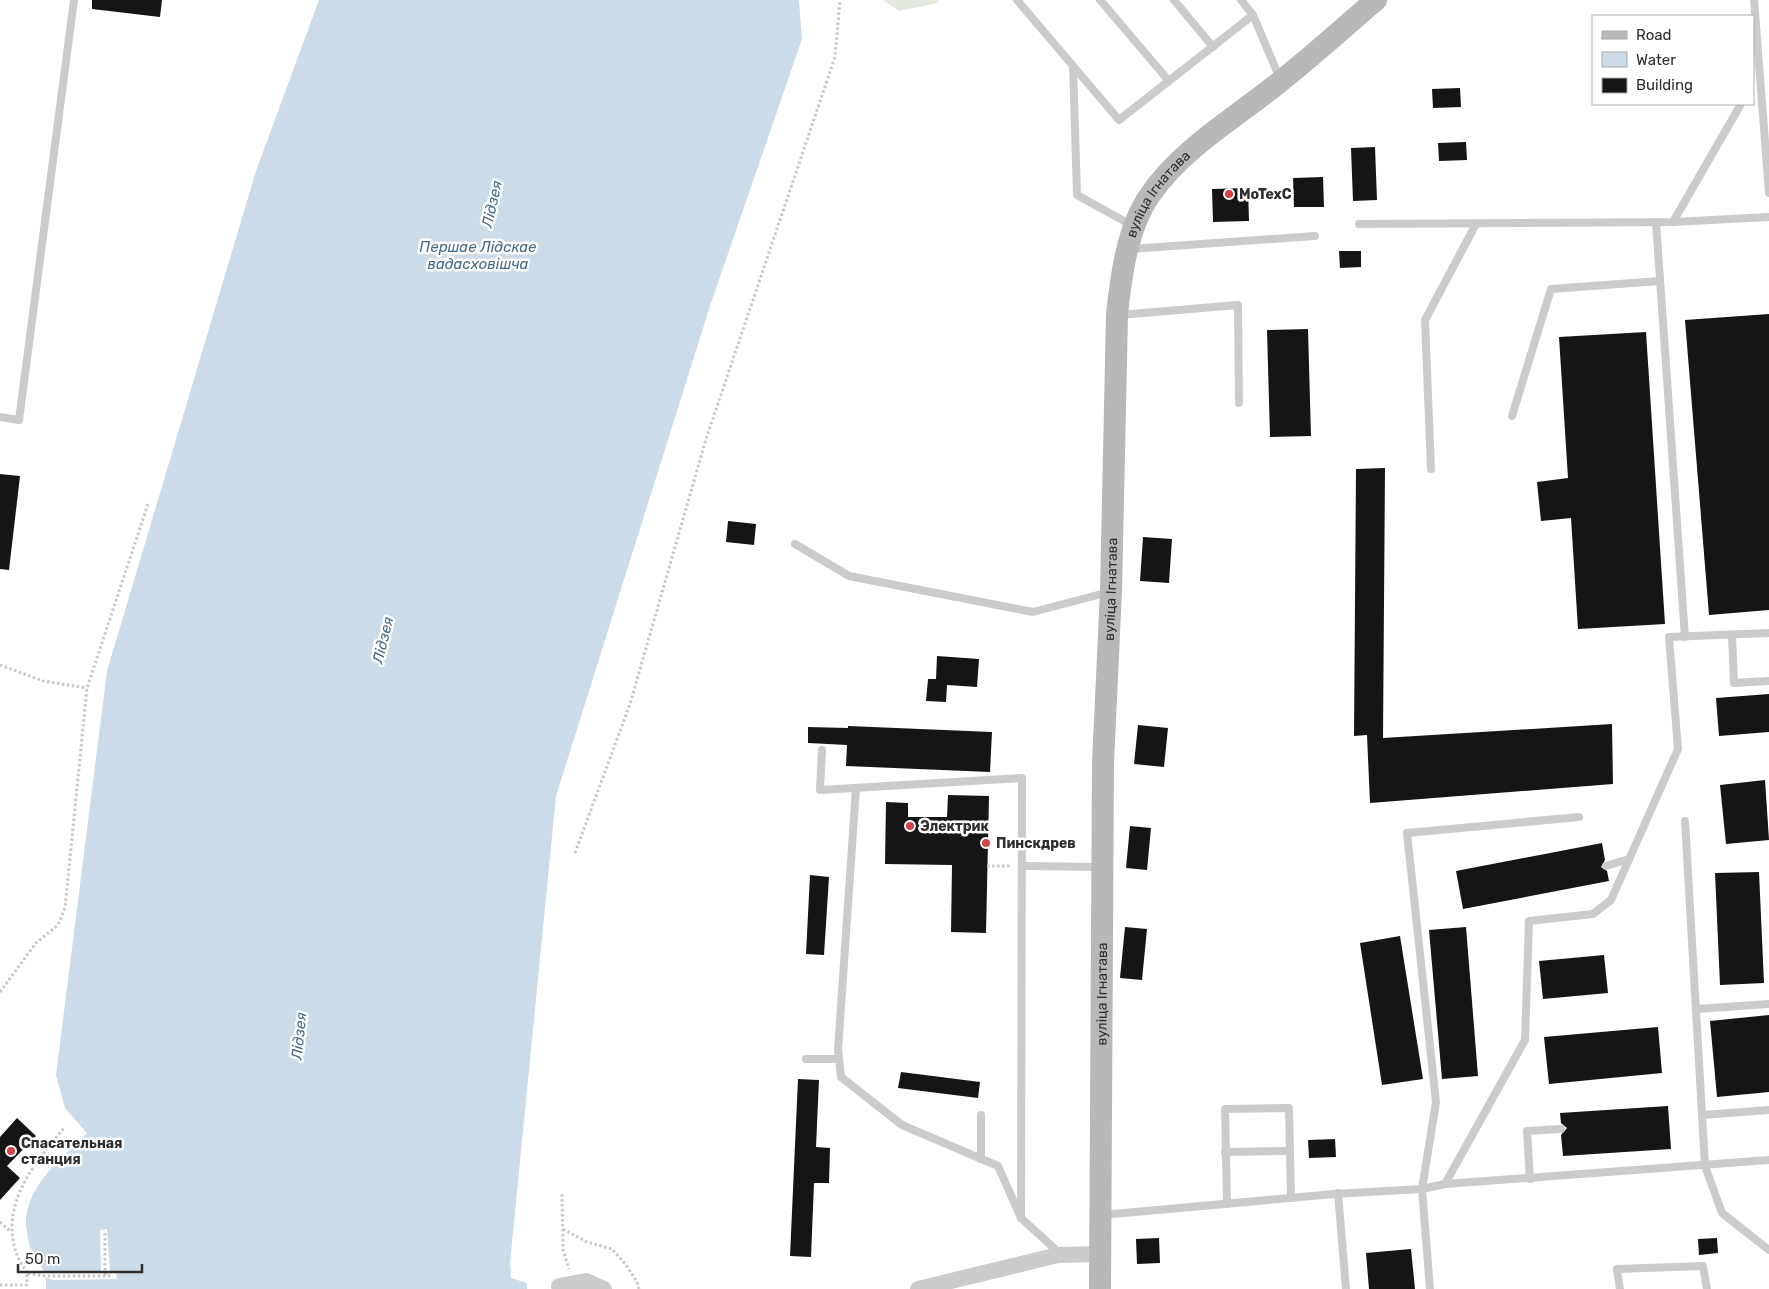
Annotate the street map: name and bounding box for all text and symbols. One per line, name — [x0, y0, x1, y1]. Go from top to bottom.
legend — [1592, 15, 1754, 105]
text: Road — [1636, 26, 1672, 44]
text: Water — [1636, 51, 1676, 69]
text: Building — [1636, 76, 1693, 94]
street label: вуліца Ігнатава — [1122, 147, 1193, 240]
water label: Лідзея — [478, 179, 506, 230]
place label: MoTexC — [1239, 186, 1292, 203]
marker: MoTexC — [1223, 188, 1235, 200]
water label: Першае Лідскае вадасховішча — [420, 238, 537, 273]
street label: вуліца Ігнатава — [1100, 537, 1121, 641]
water label: Лідзея — [368, 615, 397, 666]
place label: Электрик — [920, 818, 989, 835]
marker: Электрик — [904, 820, 916, 832]
place label: Пинскдрев — [996, 835, 1076, 852]
marker: Пинскдрев — [980, 837, 992, 849]
street label: вуліца Ігнатава — [1093, 942, 1110, 1046]
water label: Лідзея — [287, 1012, 310, 1061]
place label: Спасательная станция — [21, 1135, 123, 1168]
marker: Спасательная станция — [5, 1145, 17, 1157]
scale bar — [18, 1242, 141, 1274]
text: 50 m — [25, 1250, 60, 1268]

